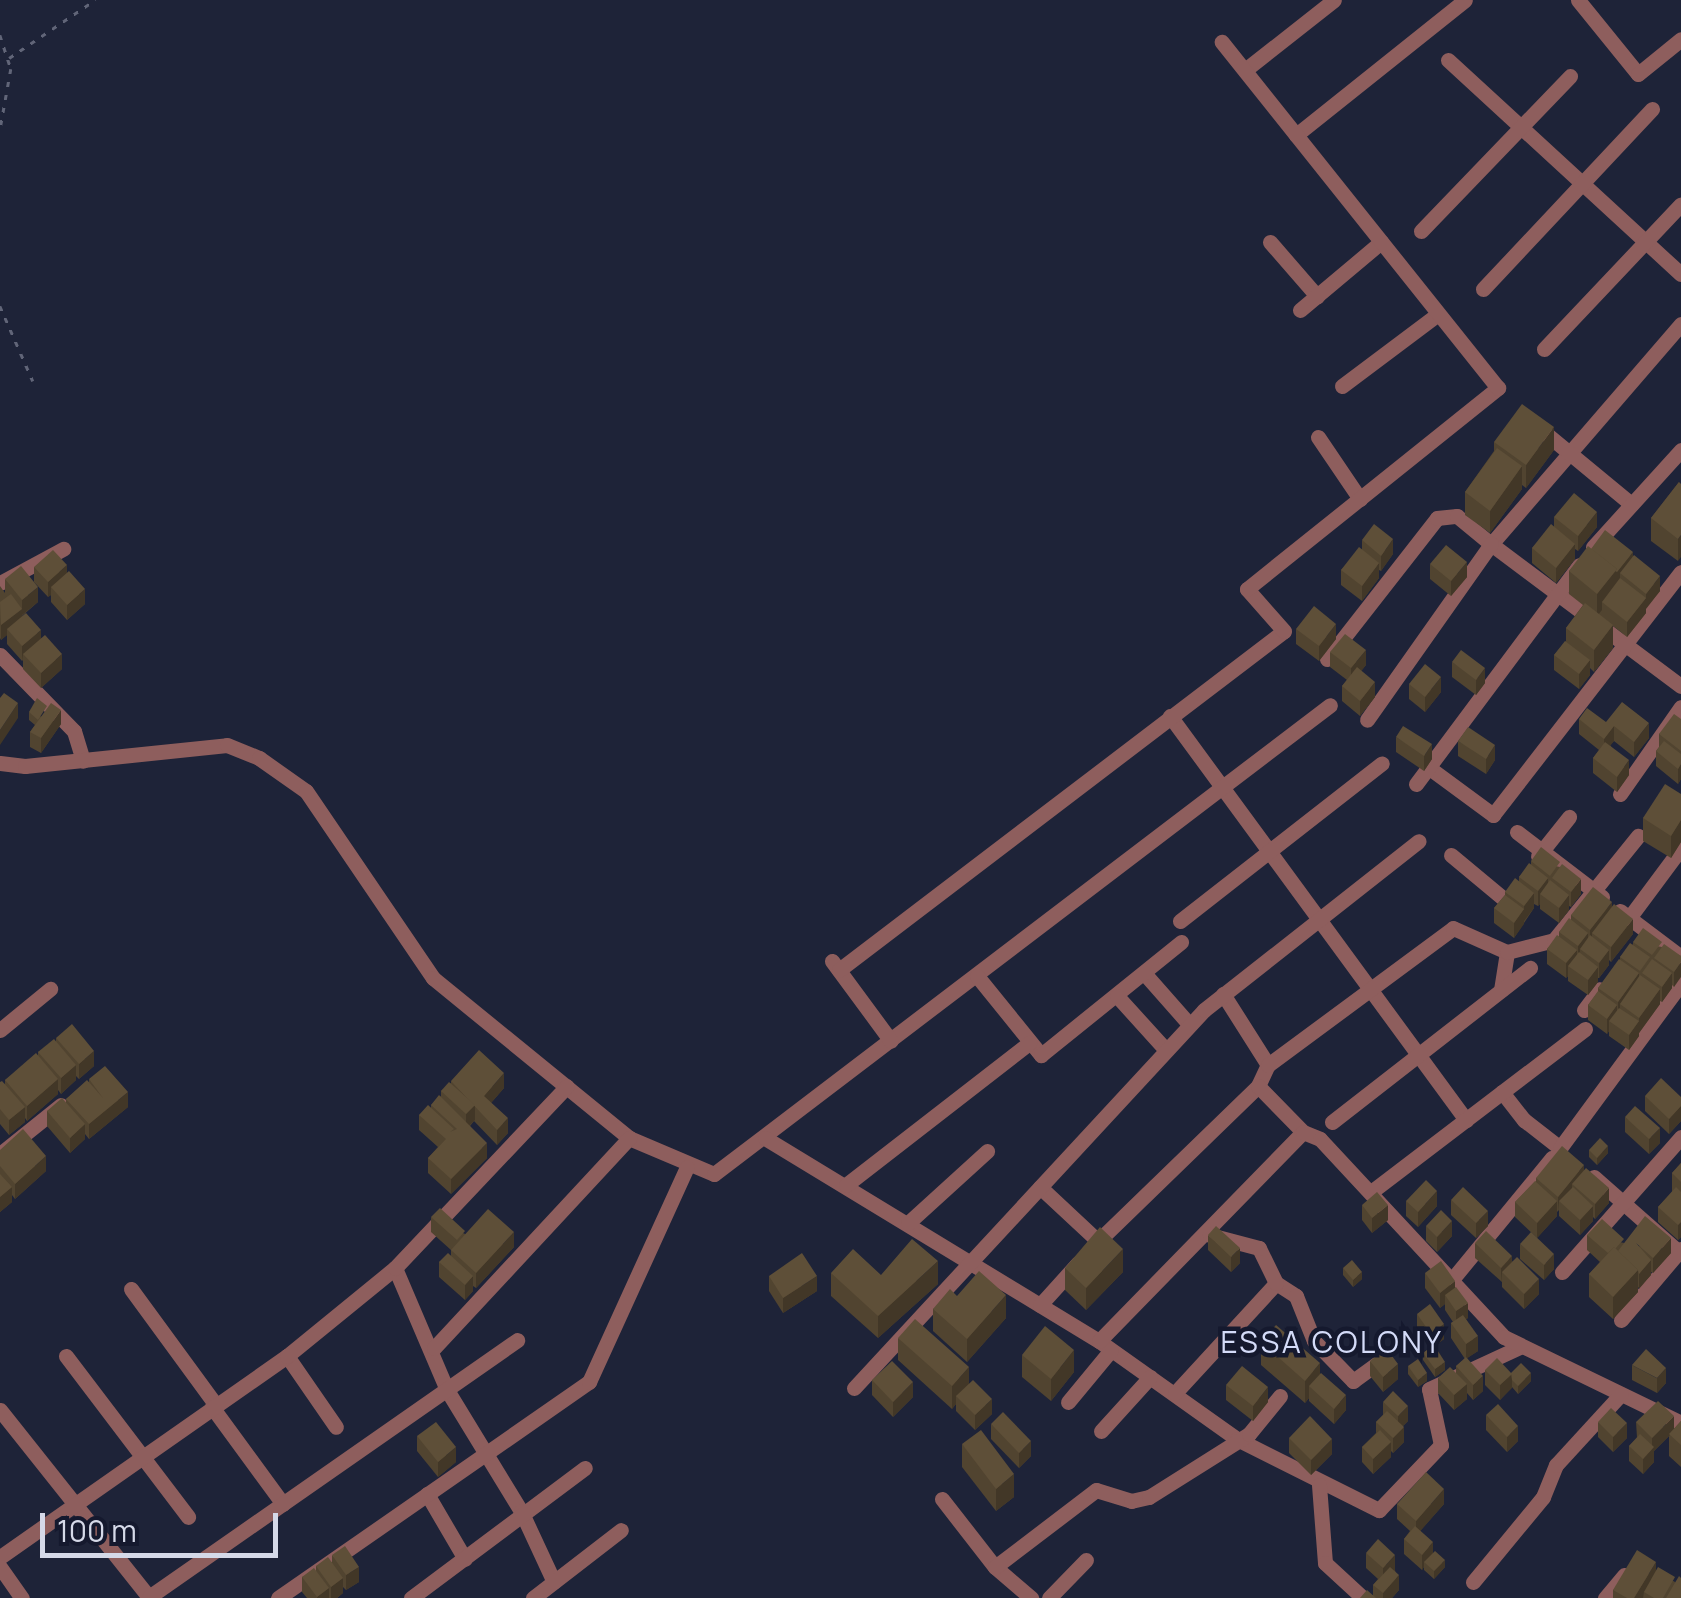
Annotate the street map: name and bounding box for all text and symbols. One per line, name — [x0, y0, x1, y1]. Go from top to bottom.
district label: ESSA COLONY — [1220, 1324, 1444, 1360]
scale bar — [45, 1493, 282, 1555]
text: 100 m — [57, 1510, 137, 1551]

